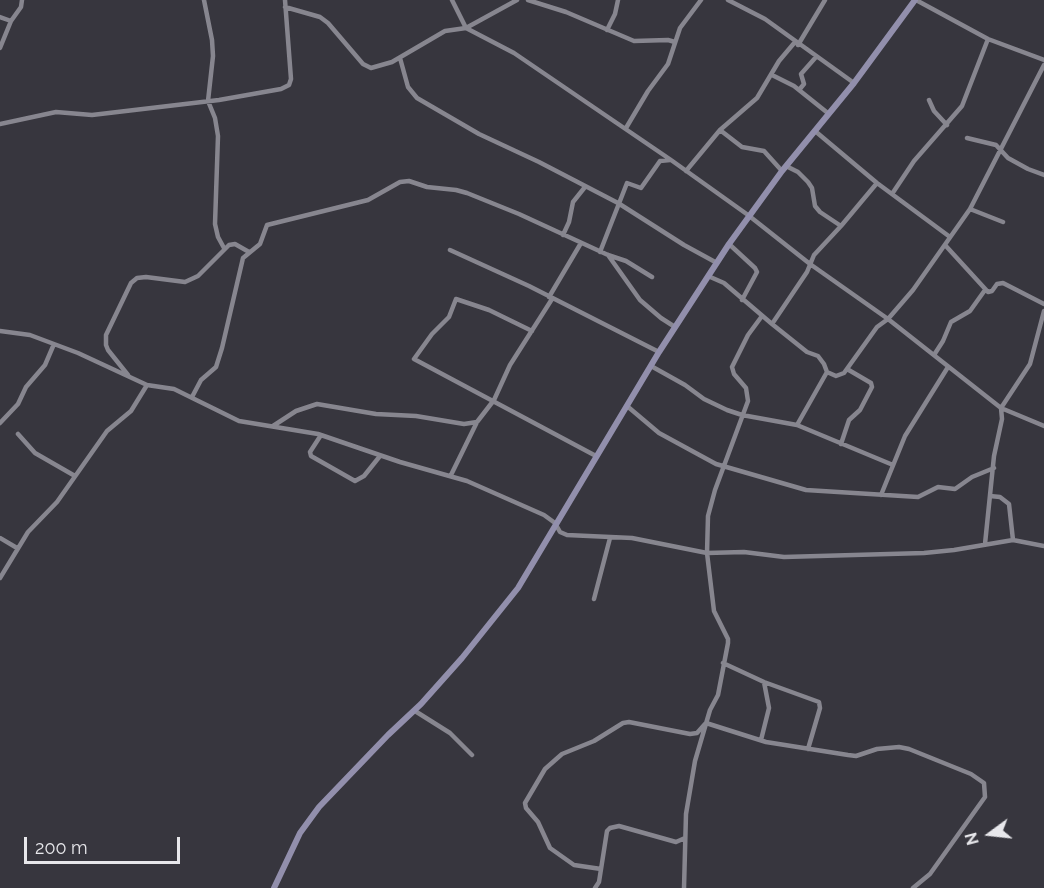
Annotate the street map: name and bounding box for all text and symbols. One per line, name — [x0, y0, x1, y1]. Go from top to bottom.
north arrow — [960, 804, 1020, 864]
scale bar — [27, 825, 183, 863]
text: N — [961, 830, 983, 847]
text: 200 m — [35, 837, 88, 858]

